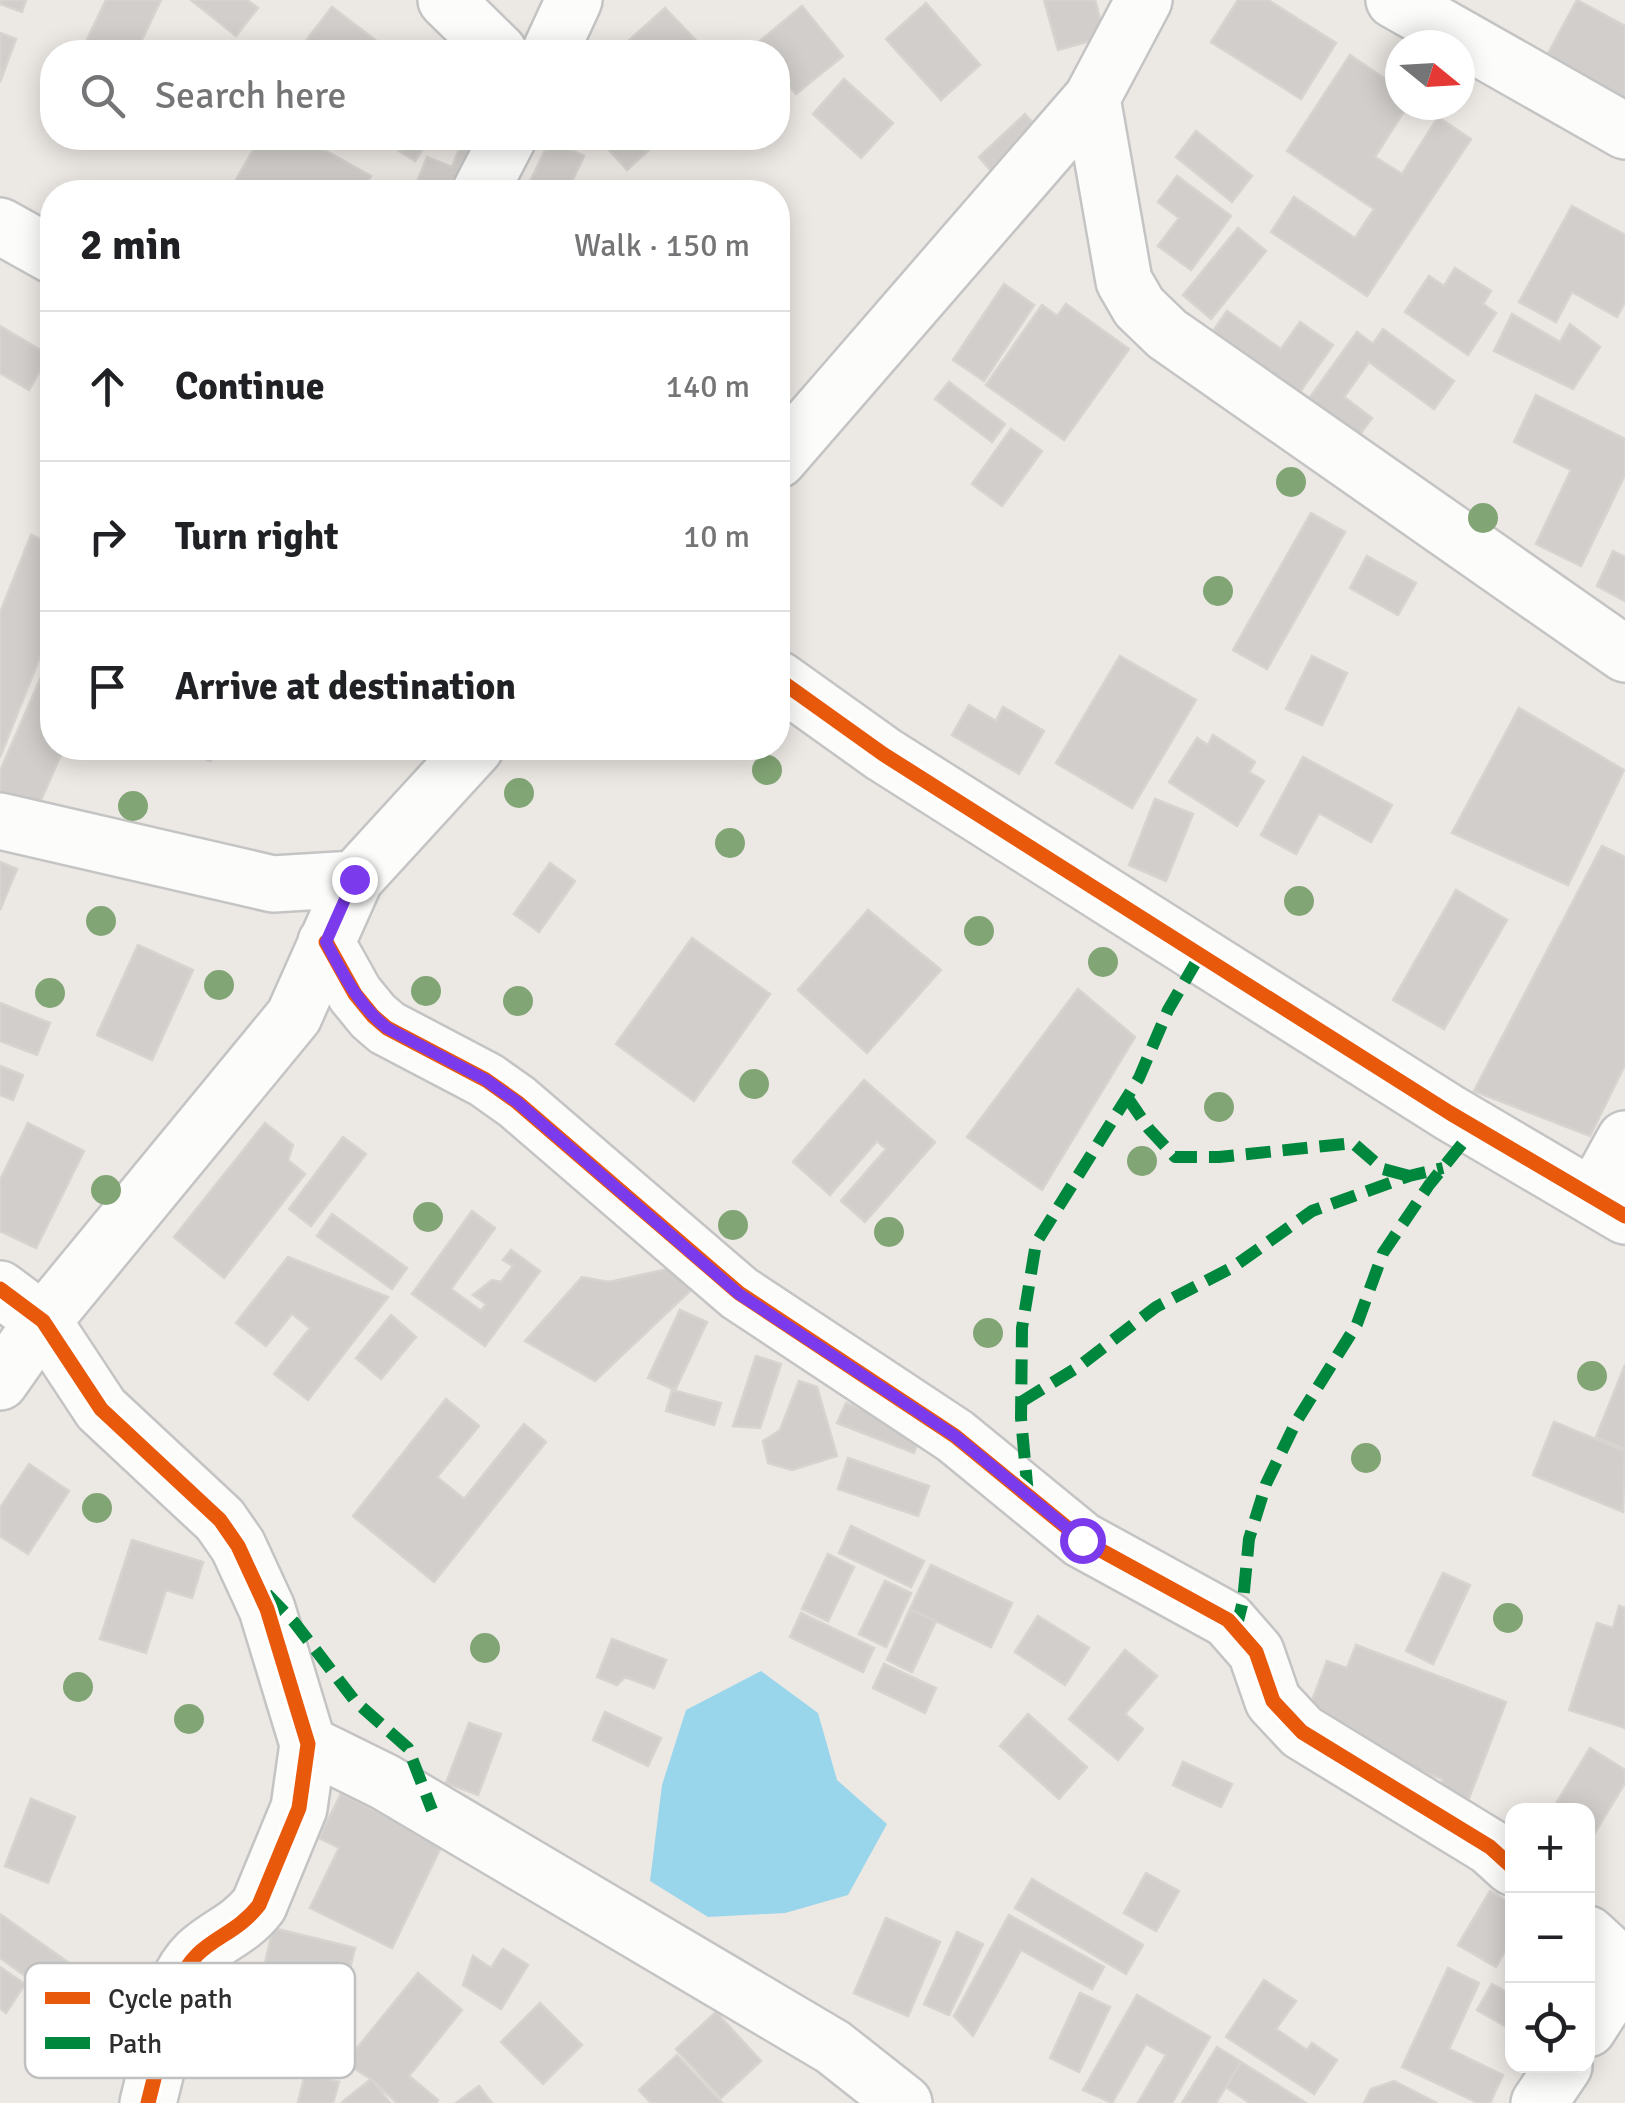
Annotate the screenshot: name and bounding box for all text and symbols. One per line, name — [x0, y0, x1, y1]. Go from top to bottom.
north arrow — [1385, 30, 1475, 120]
search box — [40, 40, 790, 150]
icon: search — [75, 68, 130, 123]
text: Search here — [155, 72, 347, 119]
text: 2 min — [80, 220, 181, 271]
text: Walk · 150 m — [574, 226, 750, 265]
icon: ahead — [80, 359, 135, 414]
text: Continue — [175, 363, 325, 410]
text: 140 m — [666, 367, 750, 406]
icon: right — [80, 509, 135, 564]
text: Turn right — [175, 513, 339, 560]
text: 10 m — [683, 517, 750, 556]
icon: arrive — [80, 659, 135, 714]
text: Arrive at destination — [175, 663, 516, 710]
route end — [332, 857, 378, 903]
route start — [1060, 1518, 1106, 1564]
map controls — [1505, 1803, 1595, 2073]
button: + — [1505, 1803, 1595, 1893]
button: − — [1505, 1893, 1595, 1983]
legend — [25, 1963, 355, 2078]
text: Cycle path — [108, 1982, 233, 2016]
button: locate — [1505, 1983, 1595, 2073]
text: Path — [108, 2027, 162, 2061]

